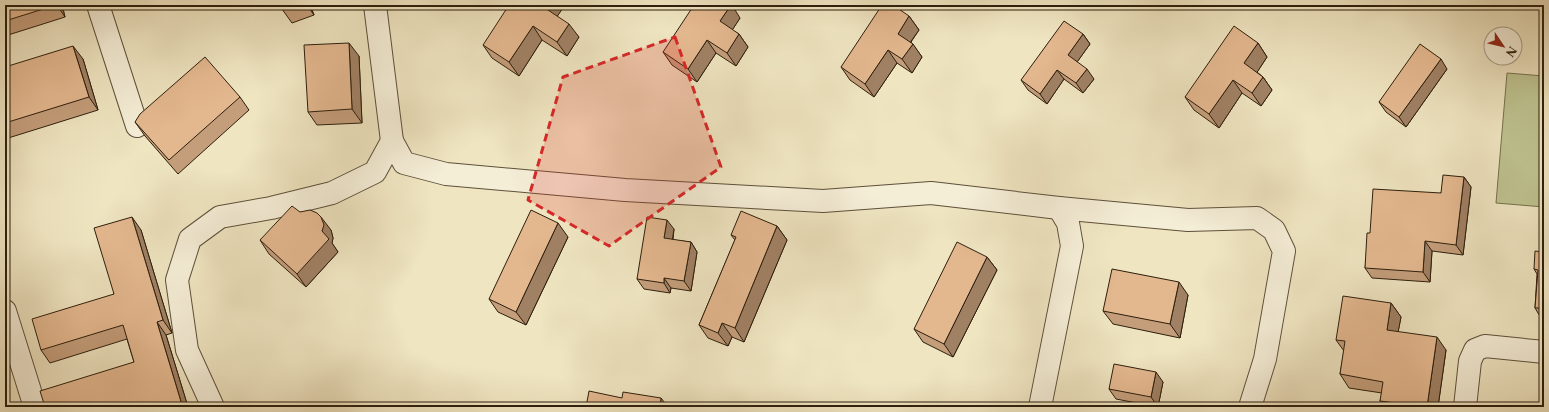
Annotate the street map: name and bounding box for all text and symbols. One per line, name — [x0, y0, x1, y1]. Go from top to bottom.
north arrow — [1483, 26, 1523, 66]
text: N — [1502, 44, 1520, 60]

